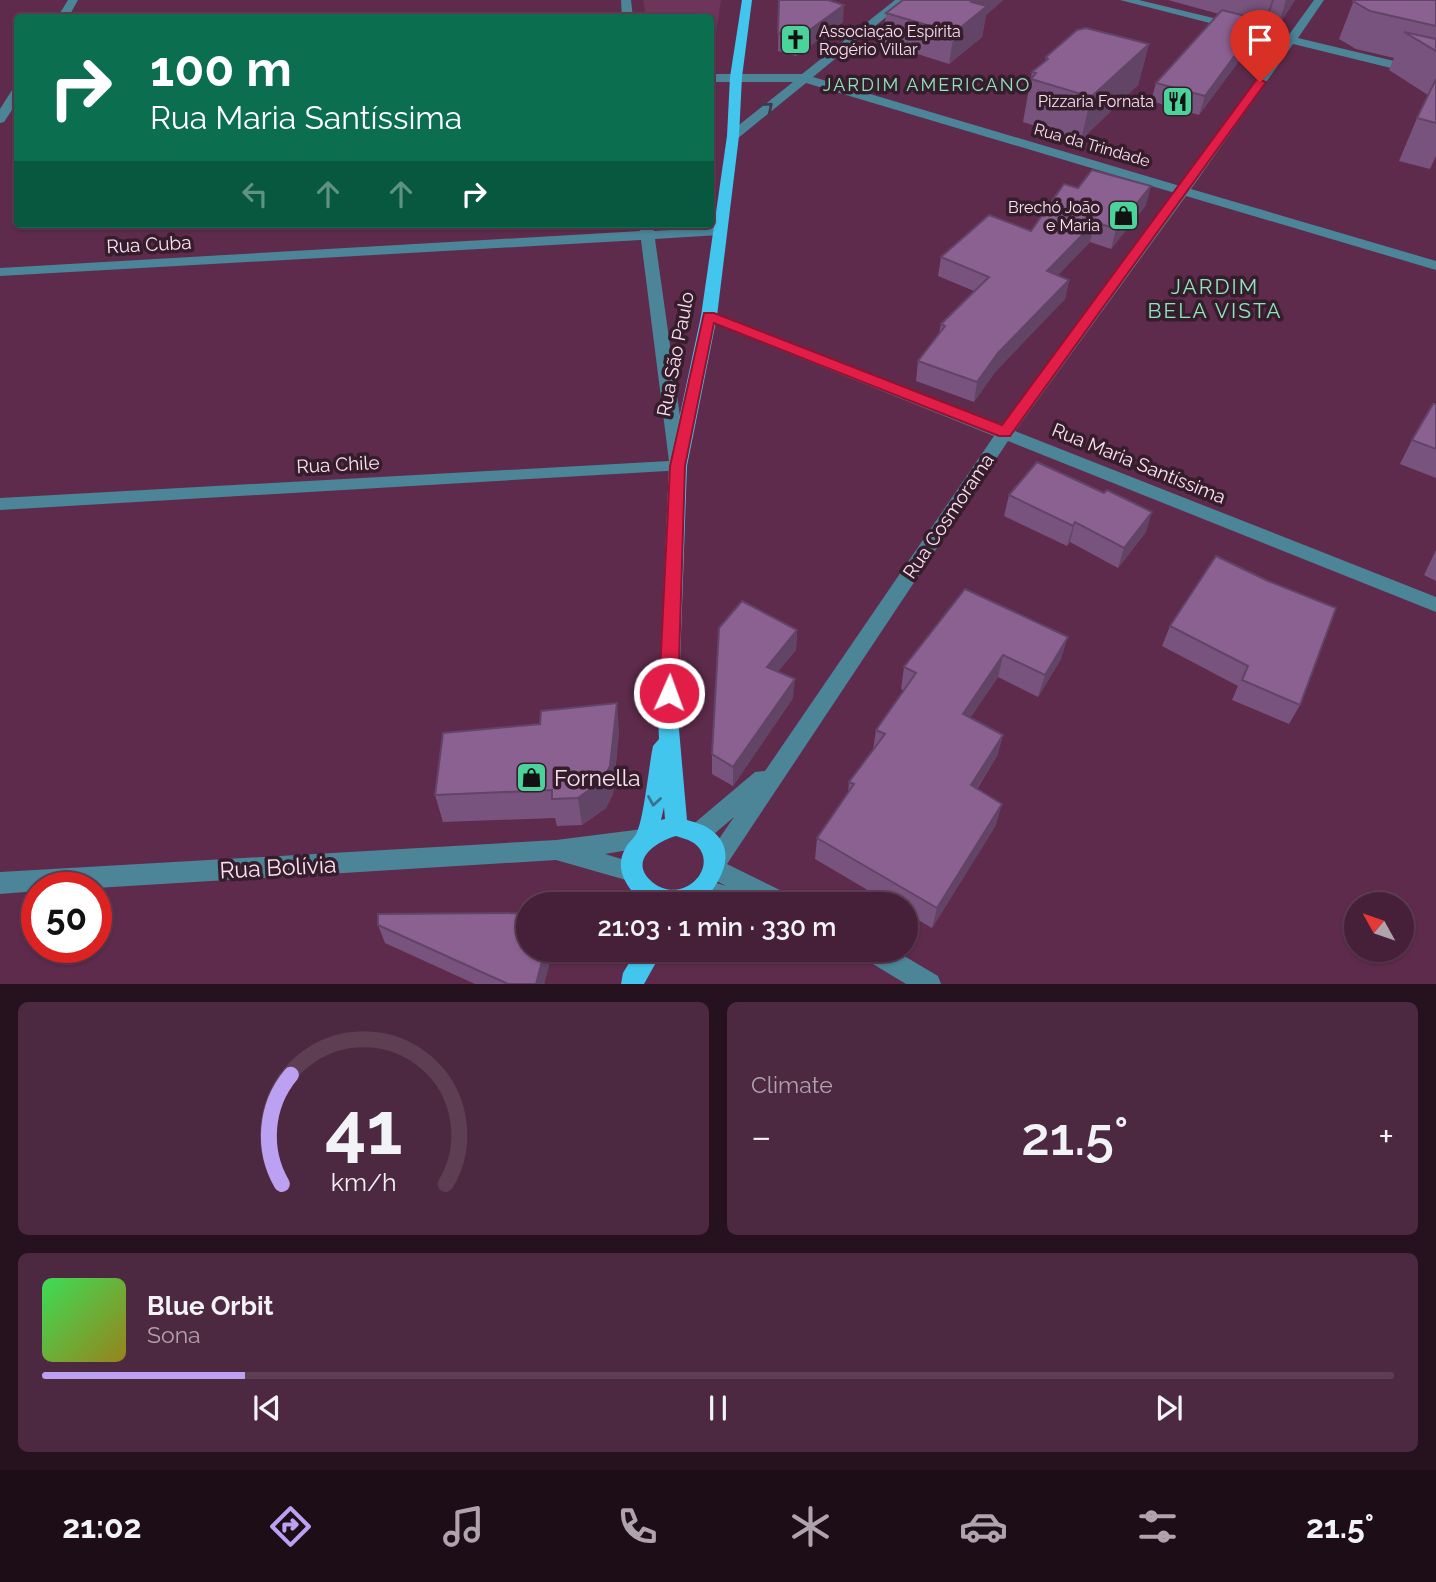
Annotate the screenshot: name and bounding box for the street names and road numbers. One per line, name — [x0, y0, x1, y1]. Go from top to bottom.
street label: Rua da Trindade — [1032, 119, 1152, 171]
street label: Rua Cuba — [106, 231, 192, 257]
street label: Rua São Paulo — [652, 290, 698, 418]
street label: Rua Maria Santíssima — [1049, 418, 1229, 508]
street label: Rua Cosmorama — [898, 449, 998, 583]
street label: Rua Chile — [296, 451, 380, 477]
street label: Rua Bolívia — [219, 850, 337, 884]

